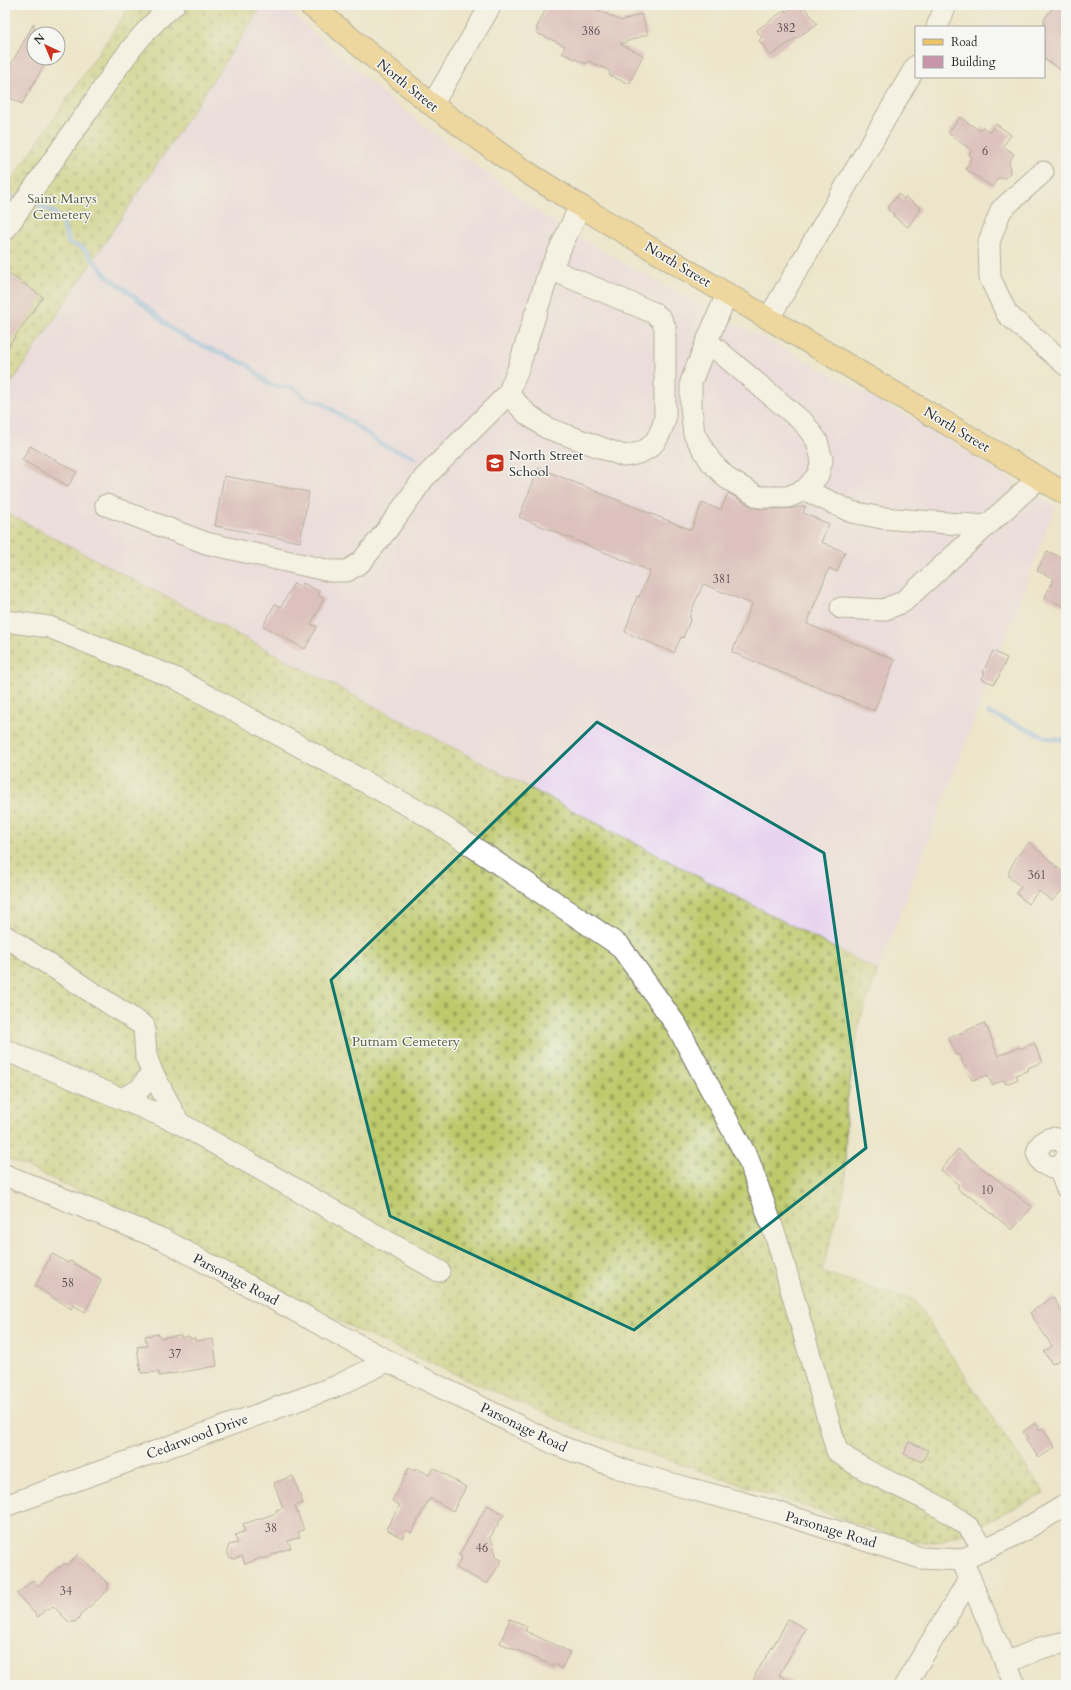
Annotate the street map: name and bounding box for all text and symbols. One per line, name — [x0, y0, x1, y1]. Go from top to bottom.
house number: 382 — [777, 20, 795, 36]
house number: 386 — [582, 23, 600, 39]
north arrow — [26, 26, 66, 66]
legend — [915, 26, 1045, 78]
text: N — [31, 30, 48, 48]
text: Road — [951, 34, 978, 50]
text: Building — [951, 54, 996, 70]
street label: North Street — [373, 55, 443, 116]
house number: 6 — [982, 143, 988, 159]
park label: Saint Marys Cemetery — [27, 189, 97, 224]
street label: North Street — [641, 237, 715, 292]
street label: North Street — [920, 402, 994, 457]
place label: North Street School — [509, 446, 584, 481]
school or university icon: North Street School — [484, 452, 506, 474]
house number: 381 — [713, 571, 731, 587]
house number: 361 — [1028, 867, 1046, 883]
park label: Putnam Cemetery — [352, 1032, 461, 1051]
house number: 10 — [981, 1182, 993, 1198]
street label: Parsonage Road — [190, 1249, 282, 1310]
house number: 58 — [62, 1275, 74, 1291]
house number: 37 — [169, 1346, 181, 1362]
street label: Parsonage Road — [477, 1398, 571, 1457]
street label: Cedarwood Drive — [144, 1409, 251, 1464]
street label: Parsonage Road — [783, 1507, 879, 1553]
house number: 38 — [265, 1520, 277, 1536]
house number: 46 — [476, 1540, 488, 1556]
house number: 34 — [60, 1583, 72, 1599]

